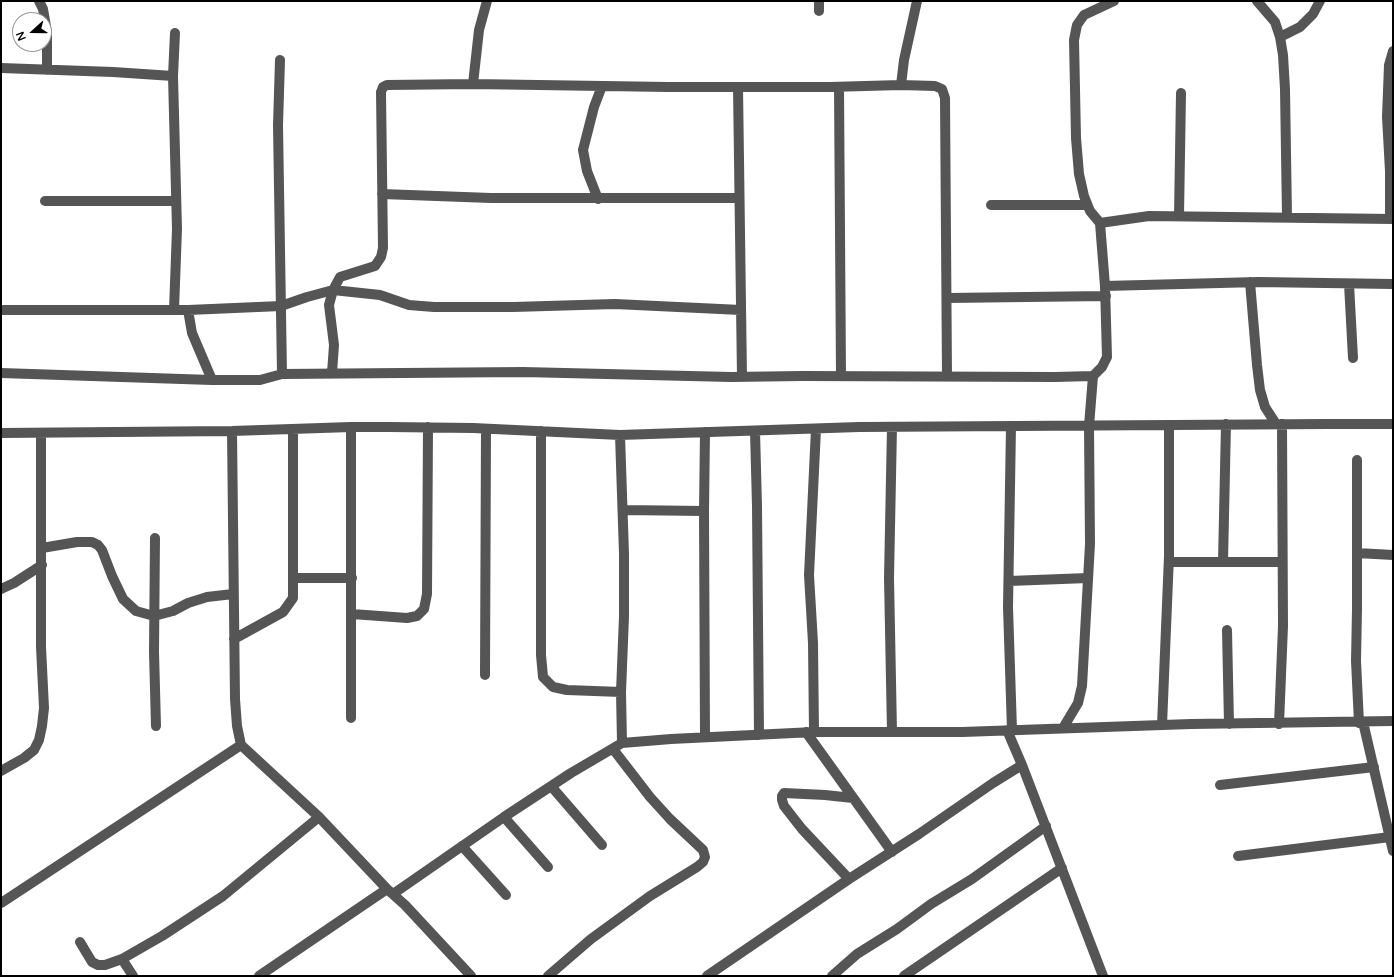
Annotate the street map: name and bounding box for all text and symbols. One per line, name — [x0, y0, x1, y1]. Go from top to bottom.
north arrow — [12, 12, 52, 52]
text: N — [14, 30, 29, 43]

